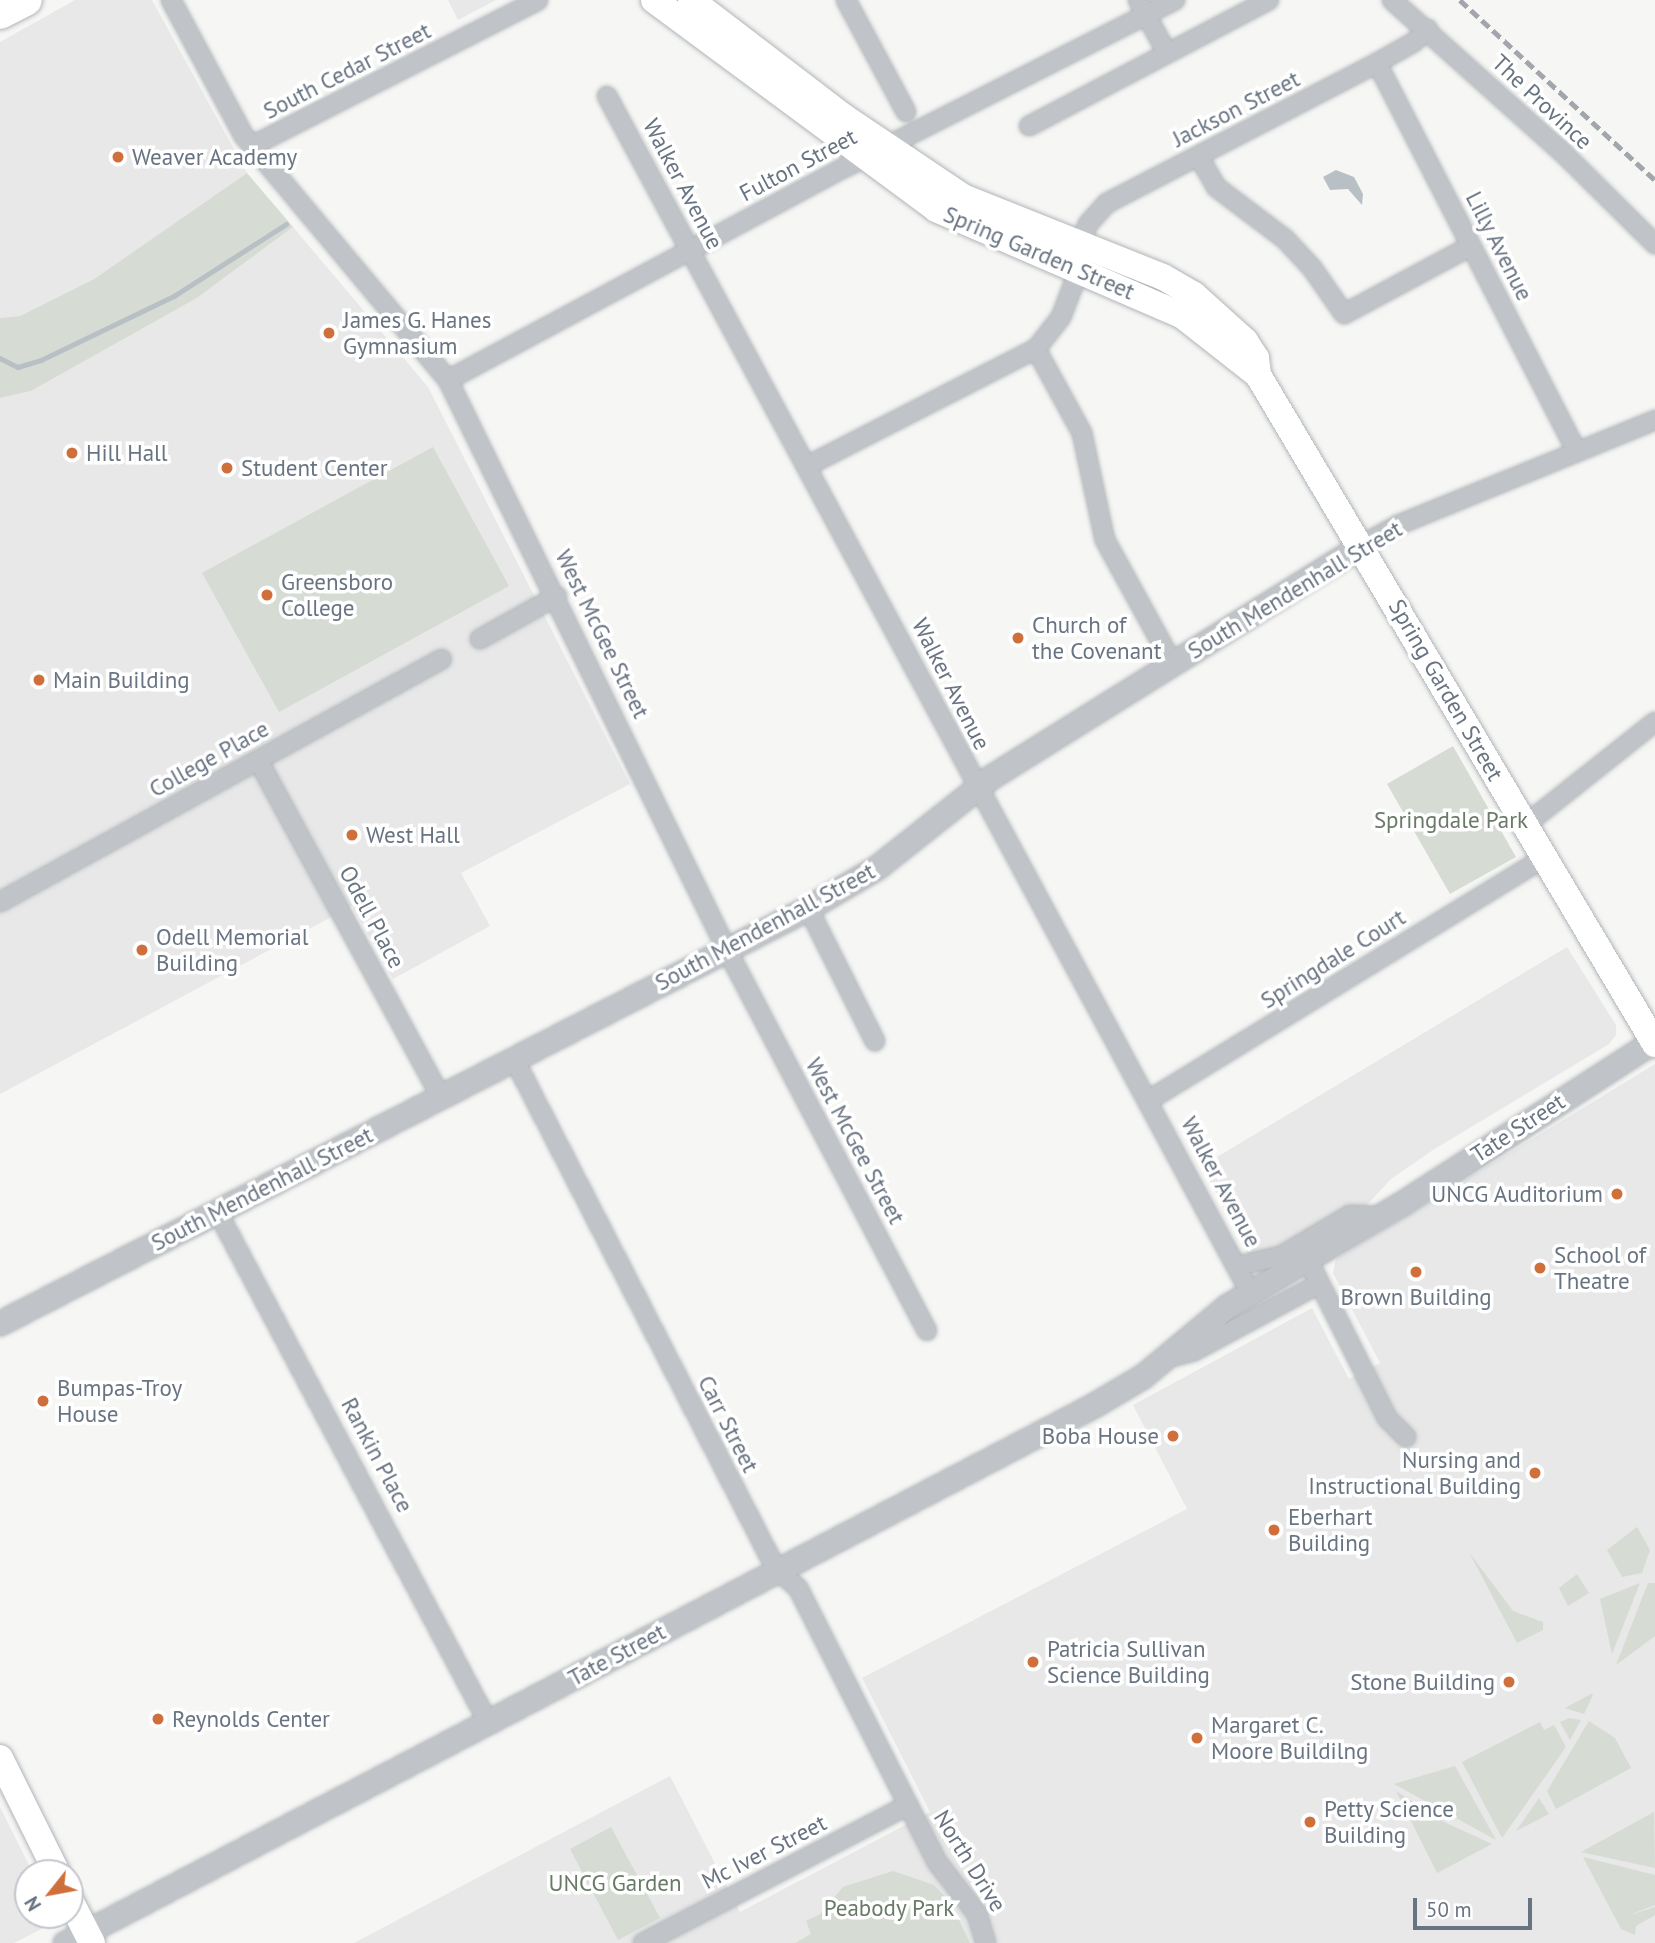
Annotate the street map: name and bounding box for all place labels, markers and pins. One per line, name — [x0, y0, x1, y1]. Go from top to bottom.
place label: Weaver Academy — [132, 143, 298, 171]
marker: Weaver Academy — [110, 149, 126, 165]
place label: James G. Hanes Gymnasium — [343, 306, 493, 360]
marker: James G. Hanes Gymnasium — [321, 325, 337, 341]
place label: Hill Hall — [86, 439, 167, 467]
marker: Hill Hall — [64, 445, 80, 461]
place label: Student Center — [241, 454, 388, 482]
marker: Student Center — [219, 460, 235, 476]
place label: Greensboro College — [281, 568, 393, 622]
marker: Greensboro College — [259, 587, 275, 603]
place label: Church of the Covenant — [1032, 611, 1161, 665]
marker: Church of the Covenant — [1010, 630, 1026, 646]
place label: Main Building — [53, 666, 190, 694]
marker: Main Building — [31, 672, 47, 688]
place label: West Hall — [366, 821, 460, 849]
marker: West Hall — [344, 827, 360, 843]
place label: Odell Memorial Building — [156, 923, 308, 977]
marker: Odell Memorial Building — [134, 942, 150, 958]
place label: UNCG Auditorium — [1430, 1180, 1603, 1208]
marker: UNCG Auditorium — [1609, 1186, 1625, 1202]
place label: School of Theatre — [1554, 1241, 1646, 1295]
marker: School of Theatre — [1532, 1260, 1548, 1276]
marker: Brown Building — [1408, 1264, 1424, 1280]
place label: Brown Building — [1340, 1283, 1492, 1311]
place label: Bumpas-Troy House — [57, 1374, 182, 1428]
marker: Bumpas-Troy House — [35, 1393, 51, 1409]
place label: Boba House — [1042, 1422, 1159, 1450]
marker: Boba House — [1165, 1428, 1181, 1444]
place label: Nursing and Instructional Building — [1308, 1446, 1521, 1500]
marker: Nursing and Instructional Building — [1527, 1465, 1543, 1481]
place label: Eberhart Building — [1288, 1503, 1373, 1557]
marker: Eberhart Building — [1266, 1522, 1282, 1538]
place label: Patricia Sullivan Science Building — [1047, 1635, 1210, 1689]
marker: Patricia Sullivan Science Building — [1025, 1654, 1041, 1670]
place label: Stone Building — [1350, 1668, 1495, 1696]
marker: Stone Building — [1501, 1674, 1517, 1690]
place label: Reynolds Center — [172, 1705, 330, 1733]
marker: Reynolds Center — [150, 1711, 166, 1727]
place label: Margaret C. Moore Buildilng — [1211, 1711, 1368, 1765]
marker: Margaret C. Moore Buildilng — [1189, 1730, 1205, 1746]
place label: Petty Science Building — [1324, 1795, 1455, 1849]
marker: Petty Science Building — [1302, 1814, 1318, 1830]

